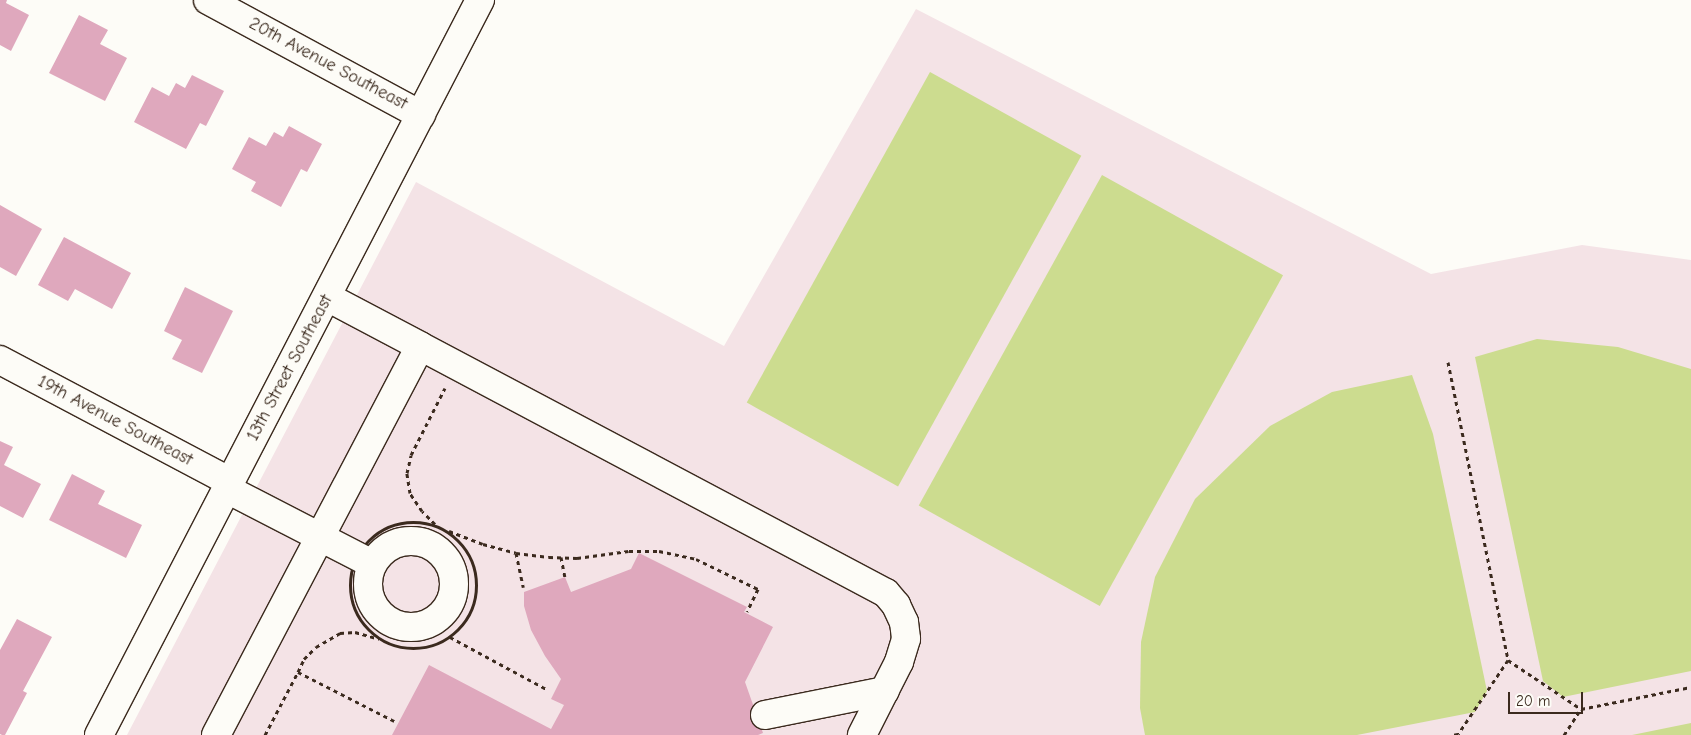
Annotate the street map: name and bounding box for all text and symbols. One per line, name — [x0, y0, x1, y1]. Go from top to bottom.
street label: 20th Avenue Southeast — [245, 13, 411, 115]
street label: 13th Street Southeast — [242, 291, 338, 445]
street label: 19th Avenue Southeast — [34, 371, 196, 471]
scale bar — [1511, 682, 1586, 714]
text: 20 m — [1516, 692, 1550, 710]

